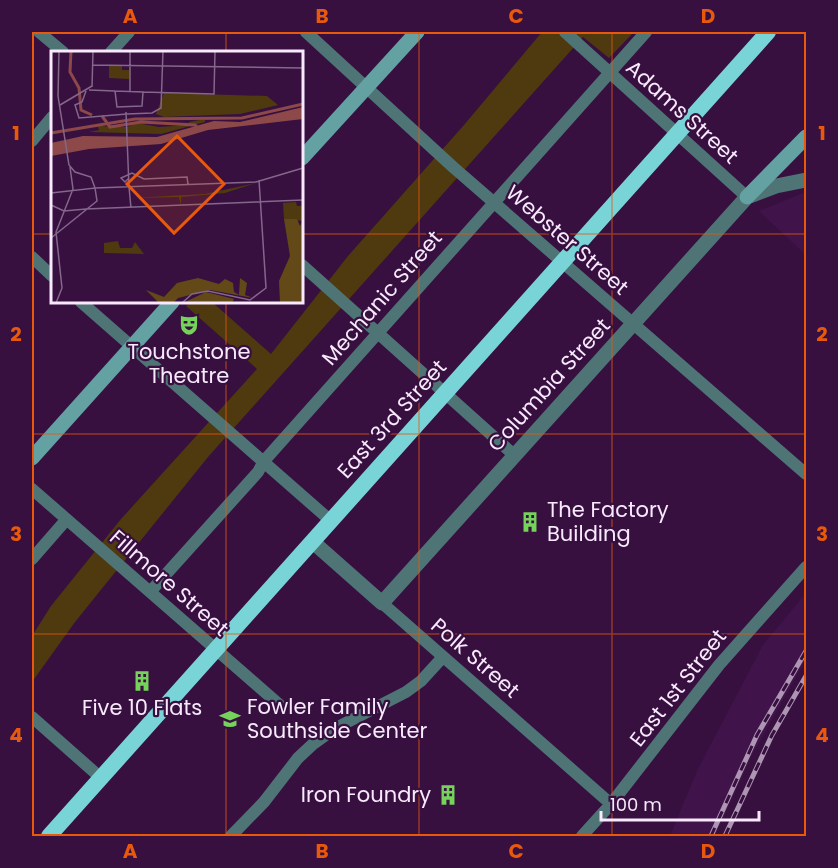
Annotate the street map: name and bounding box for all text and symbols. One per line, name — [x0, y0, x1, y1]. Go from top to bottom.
text: A — [123, 2, 138, 30]
text: B — [315, 2, 329, 30]
text: C — [508, 2, 524, 30]
text: D — [701, 2, 715, 30]
inset map — [51, 51, 303, 303]
street label: Adams Street — [620, 53, 745, 170]
text: 1 — [12, 119, 20, 147]
text: 1 — [818, 119, 826, 147]
street label: Webster Street — [500, 178, 635, 301]
street label: Mechanic Street — [315, 224, 448, 371]
street label: Columbia Street — [481, 312, 616, 458]
theatre icon: Touchstone Theatre — [177, 313, 201, 337]
text: 2 — [10, 320, 22, 348]
text: 2 — [816, 320, 828, 348]
place label: Touchstone Theatre — [128, 337, 250, 390]
street label: East 3rd Street — [330, 353, 453, 484]
place label: The Factory Building — [547, 495, 669, 548]
building icon: The Factory Building — [518, 510, 542, 534]
text: 3 — [10, 520, 22, 548]
text: 3 — [816, 520, 828, 548]
street label: Fillmore Street — [104, 523, 235, 642]
street label: Polk Street — [425, 611, 526, 704]
street label: East 1st Street — [623, 623, 733, 752]
building icon: Five 10 Flats — [130, 669, 154, 693]
place label: Fowler Family Southside Center — [247, 692, 428, 745]
place label: Five 10 Flats — [82, 693, 202, 722]
school or university icon: Fowler Family Southside Center — [218, 707, 242, 731]
text: 4 — [9, 721, 23, 749]
text: 4 — [815, 721, 829, 749]
place label: Iron Foundry — [301, 780, 431, 809]
building icon: Iron Foundry — [436, 783, 460, 807]
scale bar — [601, 784, 758, 822]
text: 100 m — [610, 792, 662, 817]
text: A — [123, 837, 138, 865]
text: B — [315, 837, 329, 865]
text: C — [508, 837, 524, 865]
text: D — [701, 837, 715, 865]

